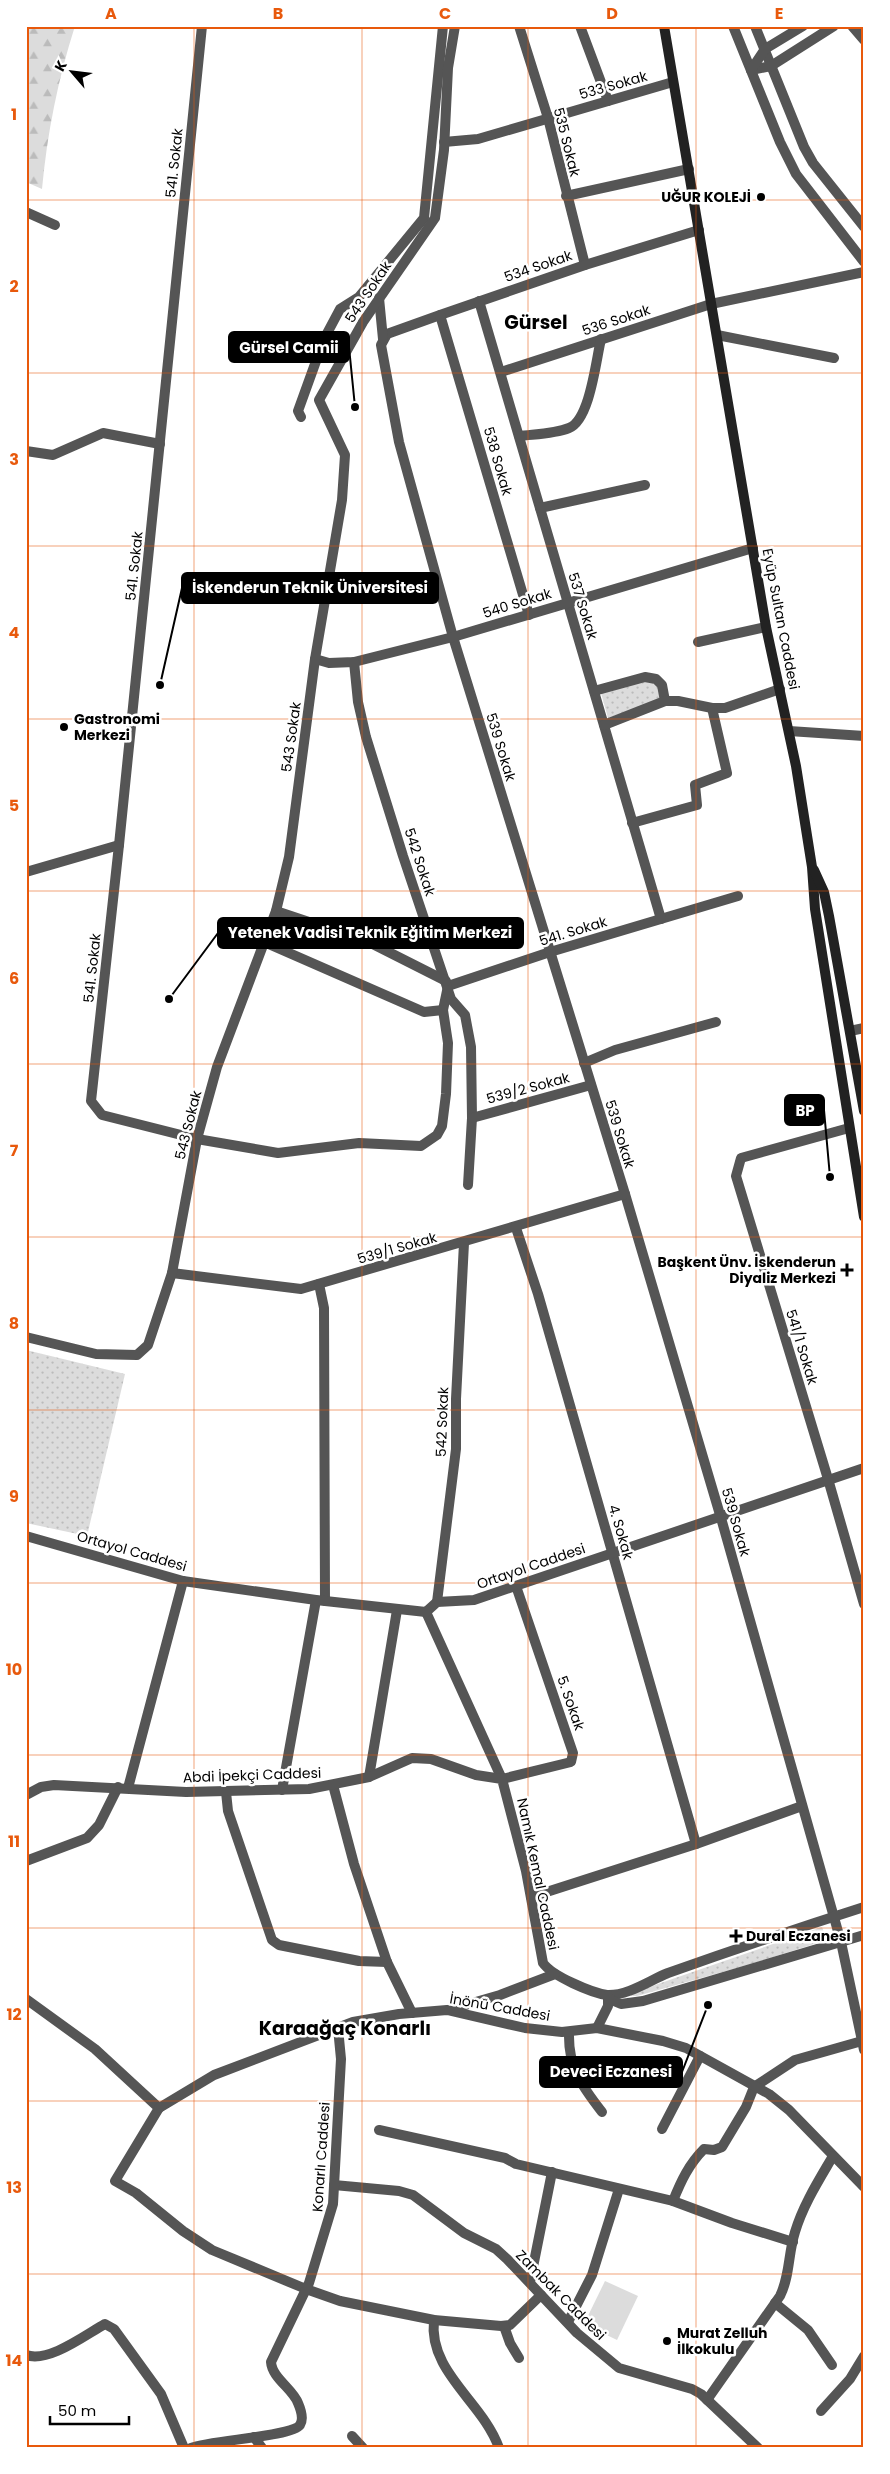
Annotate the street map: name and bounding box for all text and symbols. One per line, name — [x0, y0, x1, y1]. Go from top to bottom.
text: A — [105, 2, 117, 25]
text: B — [273, 2, 283, 25]
text: C — [439, 2, 451, 25]
text: D — [606, 2, 618, 25]
text: E — [775, 2, 783, 25]
north arrow — [48, 48, 98, 98]
text: K — [49, 57, 72, 75]
street label: 533 Sokak — [577, 66, 650, 104]
text: 1 — [11, 103, 17, 126]
street label: 535 Sokak — [549, 105, 585, 179]
street label: 541. Sokak — [160, 126, 188, 199]
place label: UĞUR KOLEJİ — [661, 187, 751, 207]
marker: UĞUR KOLEJİ — [755, 191, 767, 203]
street label: 534 Sokak — [501, 245, 575, 287]
street label: 543 Sokak — [340, 256, 396, 327]
text: 2 — [9, 275, 19, 298]
street label: 536 Sokak — [579, 299, 653, 340]
district label: Gürsel — [504, 309, 568, 336]
callout: Gürsel Camii — [229, 332, 349, 362]
text: Gürsel Camii — [239, 337, 339, 358]
street label: 538 Sokak — [479, 424, 518, 498]
text: 3 — [9, 448, 19, 471]
street label: 541. Sokak — [120, 529, 148, 602]
street label: Eyüp Sultan Caddesi — [757, 547, 805, 691]
street label: 537 Sokak — [563, 570, 603, 643]
callout: İskenderun Teknik Üniversitesi — [182, 573, 438, 603]
text: İskenderun Teknik Üniversitesi — [192, 577, 428, 598]
street label: 540 Sokak — [480, 583, 555, 623]
text: 4 — [9, 621, 20, 644]
street label: 543 Sokak — [276, 700, 306, 773]
place label: Gastronomi Merkezi — [74, 709, 160, 745]
street label: 539 Sokak — [481, 710, 521, 784]
marker: Gastronomi Merkezi — [58, 721, 70, 733]
text: 5 — [9, 794, 19, 817]
street label: 542 Sokak — [400, 825, 441, 899]
street label: 541. Sokak — [537, 911, 610, 951]
callout: Yetenek Vadisi Teknik Eğitim Merkezi — [218, 918, 523, 948]
text: Yetenek Vadisi Teknik Eğitim Merkezi — [228, 922, 512, 943]
street label: 541. Sokak — [78, 931, 106, 1004]
text: 6 — [9, 967, 19, 990]
street label: 539/2 Sokak — [484, 1067, 573, 1109]
street label: 543 Sokak — [170, 1088, 206, 1162]
callout: BP — [785, 1095, 824, 1125]
street label: 539 Sokak — [600, 1097, 640, 1171]
text: BP — [795, 1100, 815, 1121]
text: 7 — [10, 1139, 19, 1162]
street label: 539/1 Sokak — [355, 1227, 440, 1269]
place label: Başkent Ünv. İskenderun Diyaliz Merkezi — [657, 1252, 836, 1288]
marker: Başkent Ünv. İskenderun Diyaliz Merkezi — [840, 1263, 854, 1277]
street label: 541/1 Sokak — [781, 1307, 823, 1388]
text: 8 — [9, 1312, 19, 1335]
street label: 542 Sokak — [431, 1386, 453, 1458]
text: 9 — [9, 1485, 19, 1508]
street label: 539 Sokak — [717, 1485, 756, 1559]
street label: 4. Sokak — [604, 1502, 639, 1563]
street label: Ortayol Caddesi — [75, 1526, 189, 1576]
street label: Ortayol Caddesi — [474, 1538, 588, 1594]
text: 10 — [6, 1658, 22, 1681]
street label: 5. Sokak — [552, 1673, 590, 1734]
street label: Abdi İpekçi Caddesi — [182, 1763, 322, 1787]
street label: Namık Kemal Caddesi — [512, 1796, 564, 1952]
text: 11 — [8, 1830, 20, 1853]
place label: Dural Eczanesi — [746, 1926, 851, 1946]
marker: Dural Eczanesi — [730, 1930, 742, 1942]
street label: İnönü Caddesi — [448, 1988, 552, 2026]
text: 12 — [6, 2003, 22, 2026]
district label: Karaağaç Konarlı — [259, 2015, 431, 2042]
callout: Deveci Eczanesi — [540, 2057, 682, 2087]
text: Deveci Eczanesi — [550, 2061, 672, 2082]
street label: Konarlı Caddesi — [307, 2101, 335, 2213]
text: 13 — [6, 2176, 22, 2199]
street label: Zambak Caddesi — [512, 2246, 610, 2344]
place label: Murat Zelluh İlkokulu — [677, 2323, 768, 2359]
marker: Murat Zelluh İlkokulu — [661, 2335, 673, 2347]
text: 14 — [6, 2349, 23, 2372]
scale bar — [50, 2394, 129, 2426]
text: 50 m — [58, 2400, 96, 2421]

